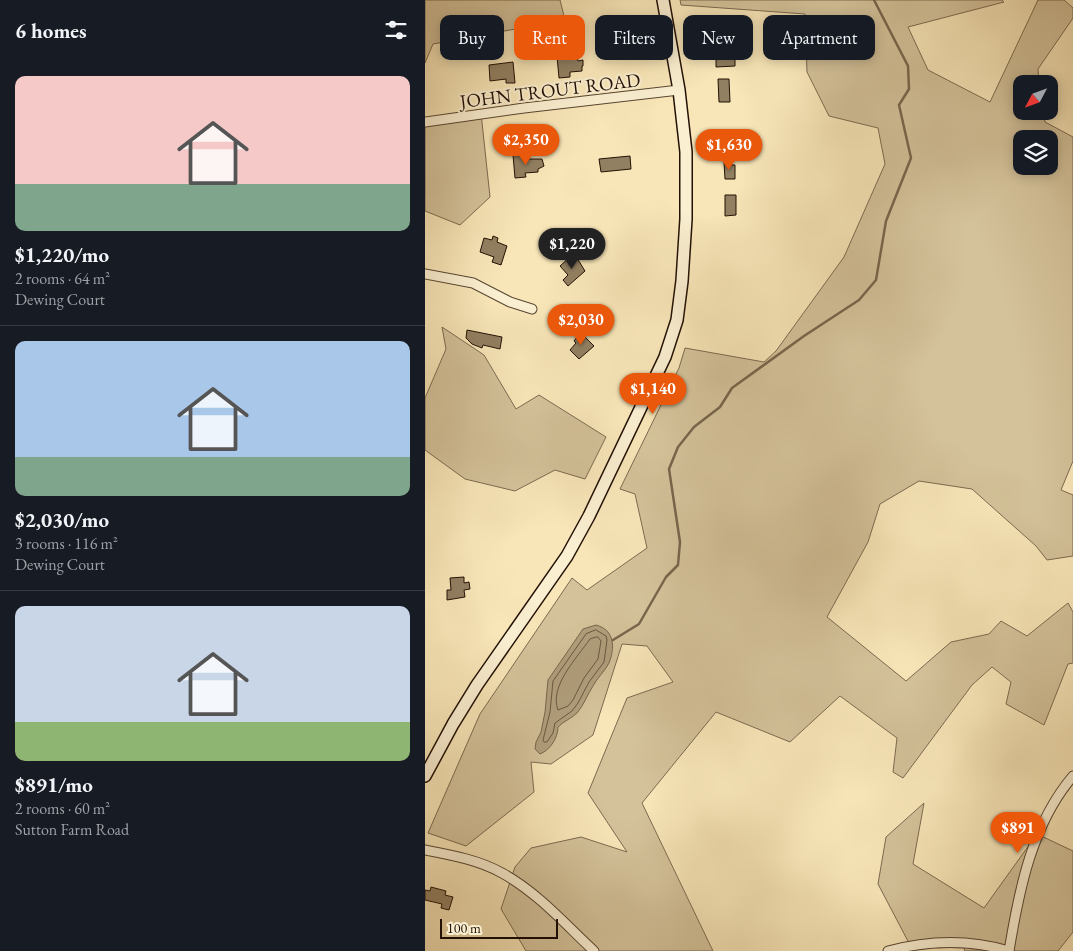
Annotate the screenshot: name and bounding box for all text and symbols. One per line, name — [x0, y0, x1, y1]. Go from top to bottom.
chip: Buy — [440, 15, 504, 60]
chip: Rent — [514, 15, 585, 60]
chip: Filters — [595, 15, 673, 60]
chip: New — [683, 15, 753, 60]
chip: Apartment — [763, 15, 875, 60]
icon: filters — [382, 16, 410, 44]
text: 6 homes — [15, 17, 87, 44]
street label: JOHN TROUT ROAD — [456, 67, 642, 114]
north arrow — [1013, 75, 1057, 120]
map controls — [1013, 75, 1058, 175]
icon: home — [168, 108, 258, 198]
pin: $2,350 — [485, 124, 567, 166]
pin: $1,630 — [688, 128, 770, 171]
text: $2,350 — [503, 129, 549, 150]
button: layers — [1013, 130, 1058, 175]
text: $1,630 — [706, 134, 752, 155]
pin: $1,220 — [531, 228, 613, 270]
text: $1,220 — [549, 233, 595, 254]
text: $1,220/mo — [15, 241, 109, 268]
text: 2 rooms · 64 m² — [15, 268, 110, 289]
text: Dewing Court — [15, 289, 105, 310]
pin: $2,030 — [540, 304, 622, 346]
text: $2,030 — [558, 309, 604, 330]
pin: $1,140 — [612, 372, 694, 415]
icon: home — [168, 374, 258, 464]
text: $1,140 — [630, 378, 676, 399]
text: $2,030/mo — [15, 506, 109, 533]
text: 3 rooms · 116 m² — [15, 533, 118, 554]
text: Dewing Court — [15, 554, 105, 575]
icon: home — [168, 639, 258, 729]
text: $891/mo — [15, 771, 93, 798]
text: 2 rooms · 60 m² — [15, 798, 110, 819]
pin: $891 — [988, 812, 1048, 854]
text: $891 — [1002, 817, 1034, 838]
text: Sutton Farm Road — [15, 819, 129, 840]
scale bar — [440, 916, 557, 939]
text: 100 m — [447, 919, 481, 937]

